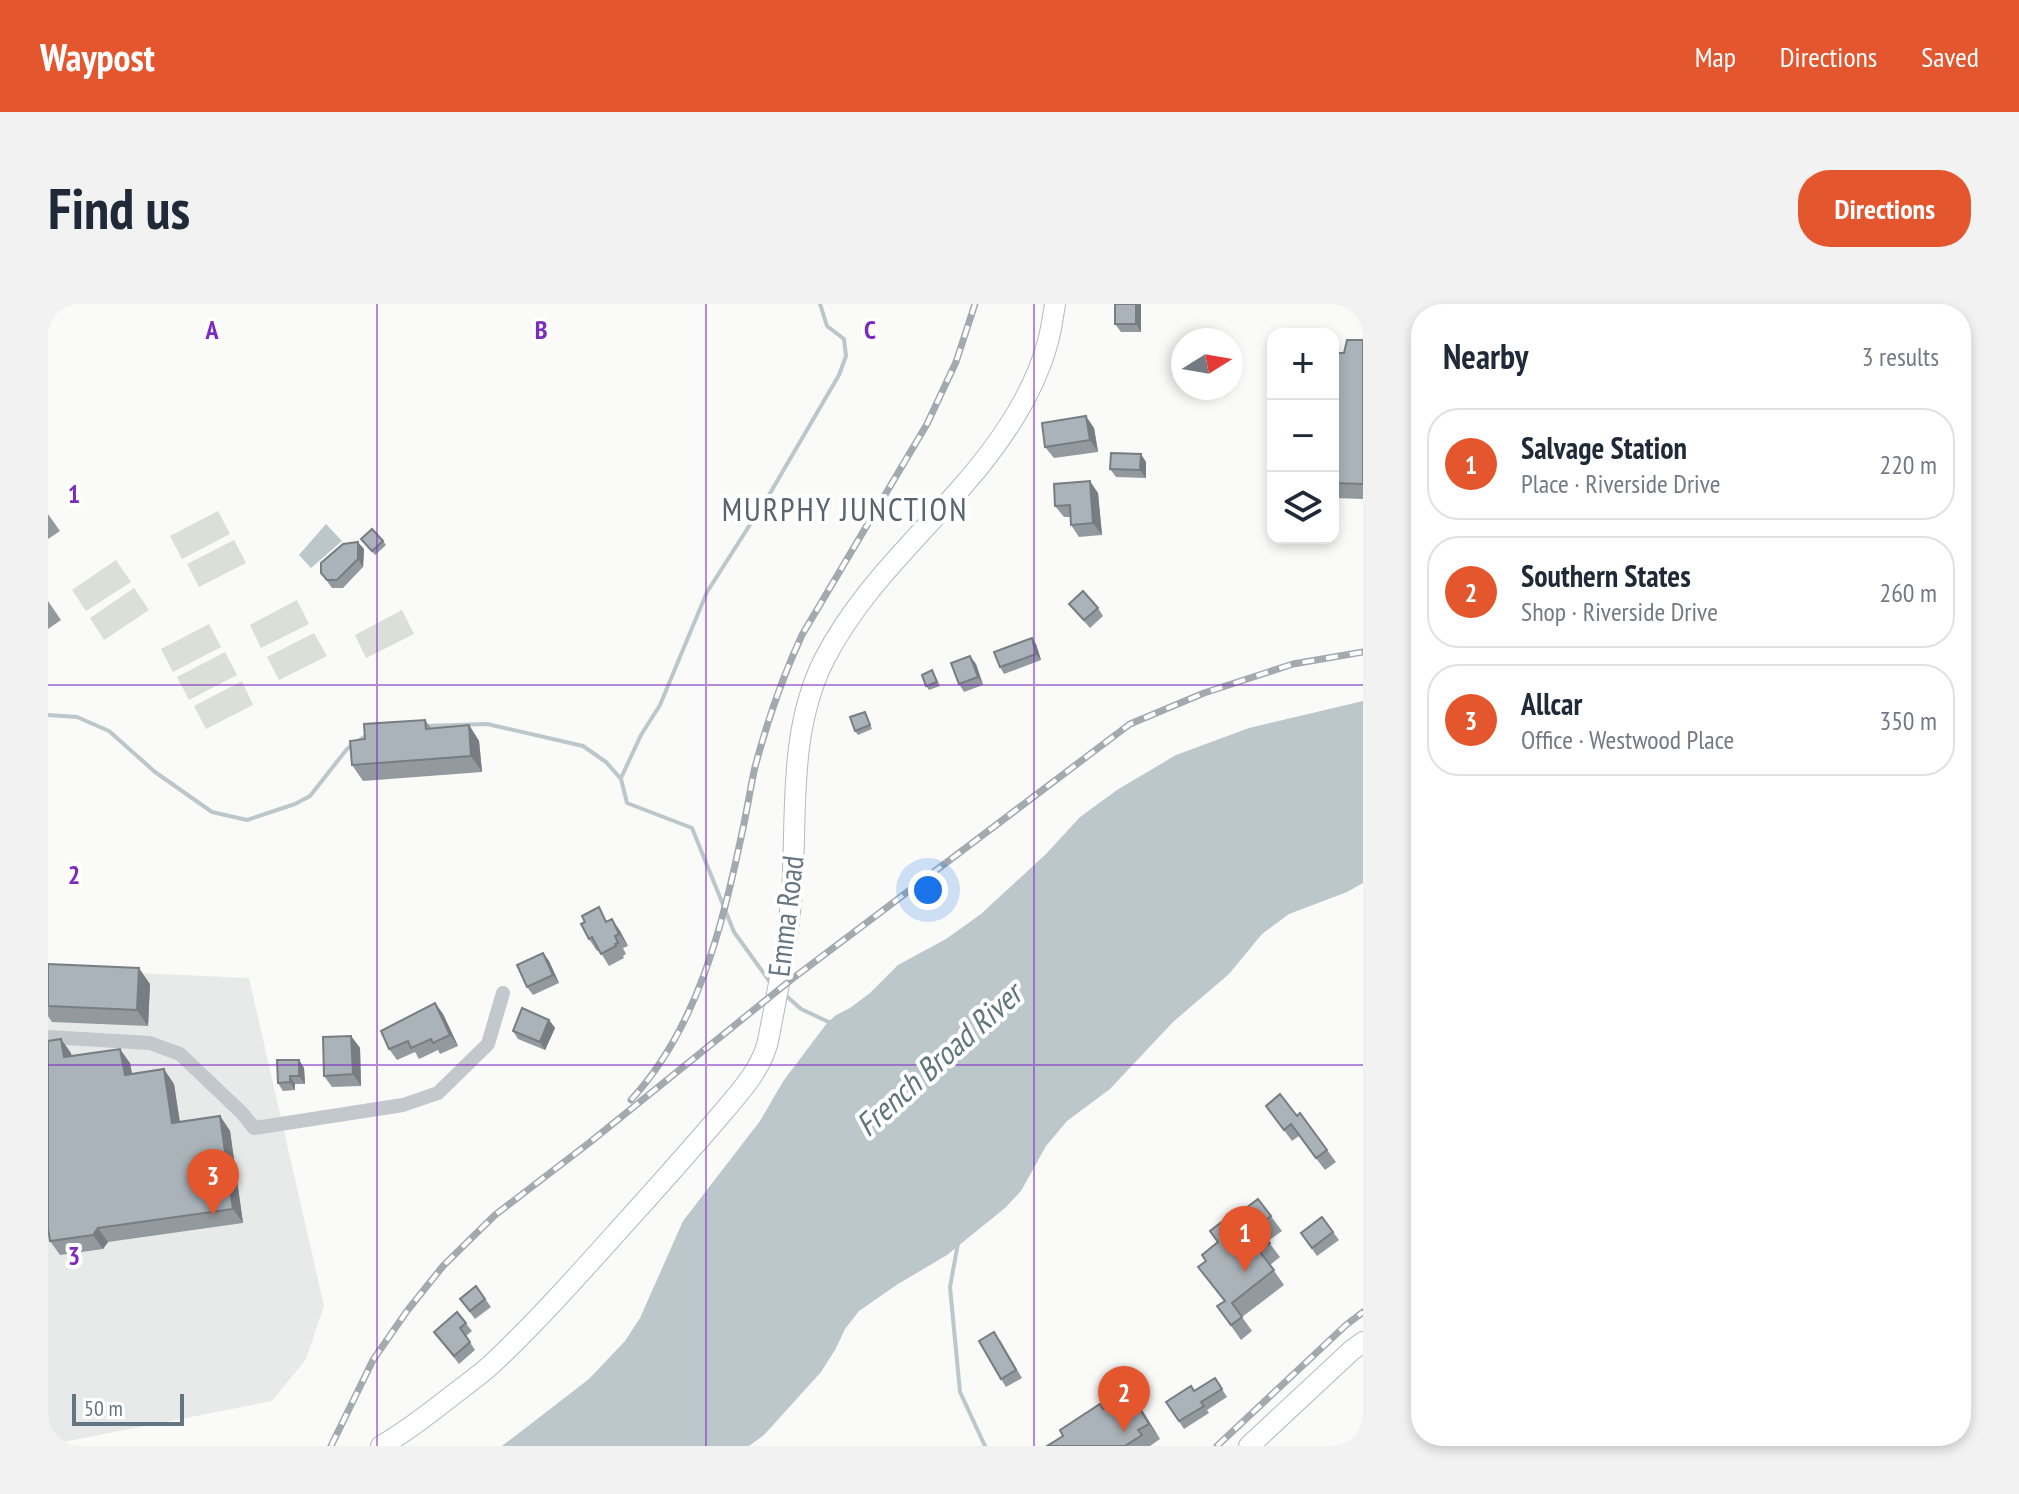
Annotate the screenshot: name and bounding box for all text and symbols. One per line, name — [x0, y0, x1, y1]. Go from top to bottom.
text: Waypost — [40, 32, 155, 81]
text: Map — [1695, 38, 1736, 75]
text: Directions — [1780, 38, 1877, 75]
text: Saved — [1921, 38, 1979, 75]
button: Directions — [1798, 170, 1971, 247]
text: Find us — [48, 172, 190, 244]
text: A — [204, 313, 219, 346]
text: B — [535, 313, 548, 346]
text: C — [864, 313, 876, 346]
north arrow — [1171, 328, 1243, 400]
map controls — [1267, 328, 1339, 544]
button: + — [1267, 328, 1339, 400]
text: Nearby — [1443, 334, 1528, 378]
text: 3 results — [1862, 340, 1939, 373]
button: − — [1267, 400, 1339, 472]
text: Salvage Station — [1521, 428, 1687, 467]
text: 1 — [1465, 448, 1477, 481]
text: 220 m — [1879, 448, 1937, 481]
text: Place · Riverside Drive — [1521, 467, 1721, 500]
button: layers — [1267, 472, 1339, 544]
text: 1 — [68, 477, 80, 510]
district label: MURPHY JUNCTION — [722, 488, 968, 530]
text: Southern States — [1521, 556, 1691, 595]
text: 2 — [1465, 576, 1477, 609]
text: 260 m — [1879, 576, 1937, 609]
text: Shop · Riverside Drive — [1521, 595, 1718, 628]
text: Allcar — [1521, 684, 1582, 723]
text: 3 — [1465, 704, 1477, 737]
text: 350 m — [1879, 704, 1937, 737]
text: Office · Westwood Place — [1521, 723, 1734, 756]
street label: Emma Road — [758, 853, 812, 979]
text: 2 — [68, 858, 80, 891]
your location — [908, 870, 948, 910]
water label: French Broad River — [846, 971, 1033, 1145]
pin: 3 — [187, 1149, 239, 1215]
pin: 1 — [1219, 1206, 1271, 1272]
text: 3 — [68, 1239, 80, 1272]
pin: 2 — [1098, 1366, 1150, 1432]
scale bar — [72, 1390, 184, 1426]
text: 50 m — [84, 1394, 123, 1422]

